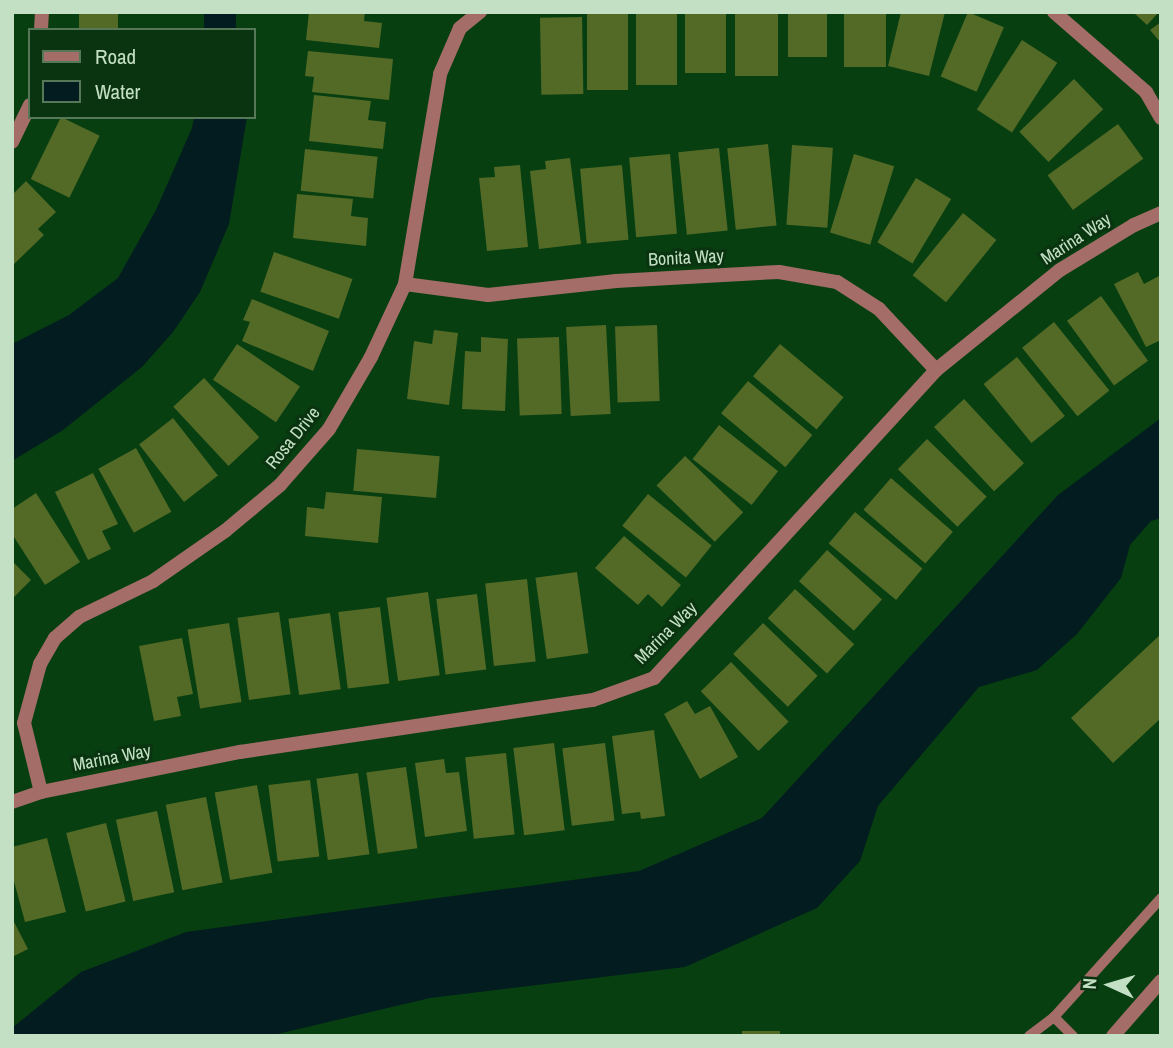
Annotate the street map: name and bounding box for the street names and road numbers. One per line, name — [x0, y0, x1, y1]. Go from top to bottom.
street label: Marina Way — [1037, 208, 1115, 270]
street label: Bonita Way — [648, 245, 724, 271]
street label: Rosa Drive — [261, 403, 325, 473]
street label: Marina Way — [630, 597, 702, 669]
street label: Marina Way — [71, 740, 153, 776]

